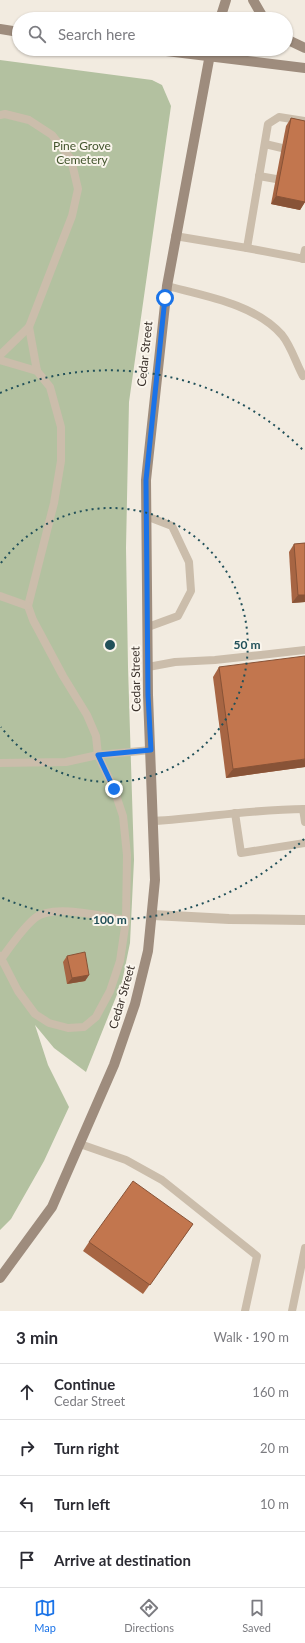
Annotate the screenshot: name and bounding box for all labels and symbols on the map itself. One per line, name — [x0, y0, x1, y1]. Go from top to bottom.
park label: Pine Grove Cemetery — [53, 138, 111, 167]
route start — [156, 289, 174, 307]
street label: Cedar Street — [134, 320, 155, 387]
text: 50 m — [234, 637, 260, 652]
centre of rings — [103, 638, 117, 652]
street label: Cedar Street — [127, 645, 144, 712]
route end — [105, 780, 123, 798]
text: 100 m — [93, 912, 127, 927]
street label: Cedar Street — [105, 963, 138, 1031]

